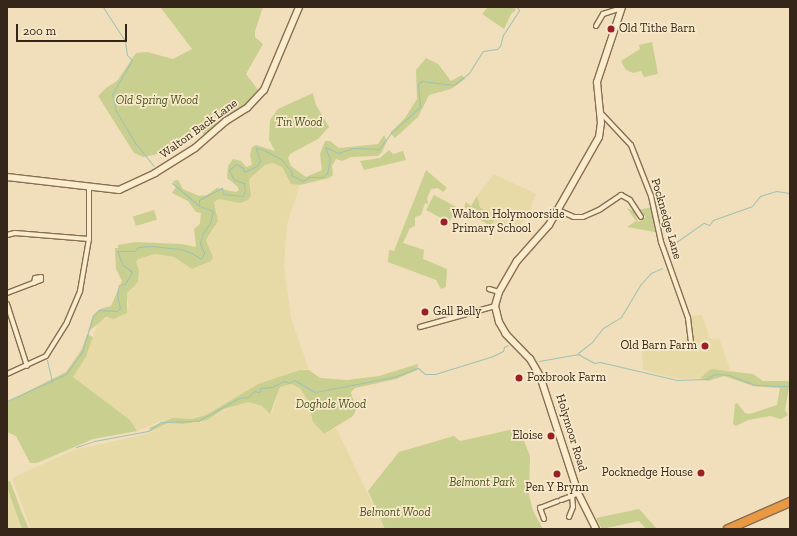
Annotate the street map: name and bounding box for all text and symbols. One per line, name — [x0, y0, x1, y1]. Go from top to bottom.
scale bar — [18, 16, 129, 42]
place label: Old Tithe Barn — [619, 22, 695, 36]
text: 200 m — [23, 24, 56, 38]
marker: Old Tithe Barn — [606, 24, 616, 34]
park label: Old Spring Wood — [116, 94, 198, 108]
street label: Walton Back Lane — [157, 96, 241, 162]
park label: Tin Wood — [275, 116, 323, 130]
street label: Pocknedge Lane — [648, 177, 684, 261]
place label: Walton Holymoorside Primary School — [452, 208, 565, 236]
marker: Walton Holymoorside Primary School — [439, 217, 449, 227]
place label: Gall Belly — [433, 305, 481, 319]
marker: Gall Belly — [420, 307, 430, 317]
place label: Old Barn Farm — [620, 339, 697, 353]
marker: Old Barn Farm — [700, 341, 710, 351]
place label: Foxbrook Farm — [527, 371, 606, 385]
marker: Foxbrook Farm — [514, 373, 524, 383]
street label: Holymoor Road — [552, 392, 590, 474]
park label: Doghole Wood — [296, 398, 366, 412]
place label: Eloise — [512, 429, 543, 443]
marker: Eloise — [546, 431, 556, 441]
place label: Pocknedge House — [602, 466, 693, 480]
marker: Pocknedge House — [696, 468, 706, 478]
marker: Pen Y Brynn — [552, 469, 562, 479]
park label: Belmont Park — [449, 476, 515, 490]
place label: Pen Y Brynn — [525, 481, 589, 495]
park label: Belmont Wood — [359, 506, 431, 520]

